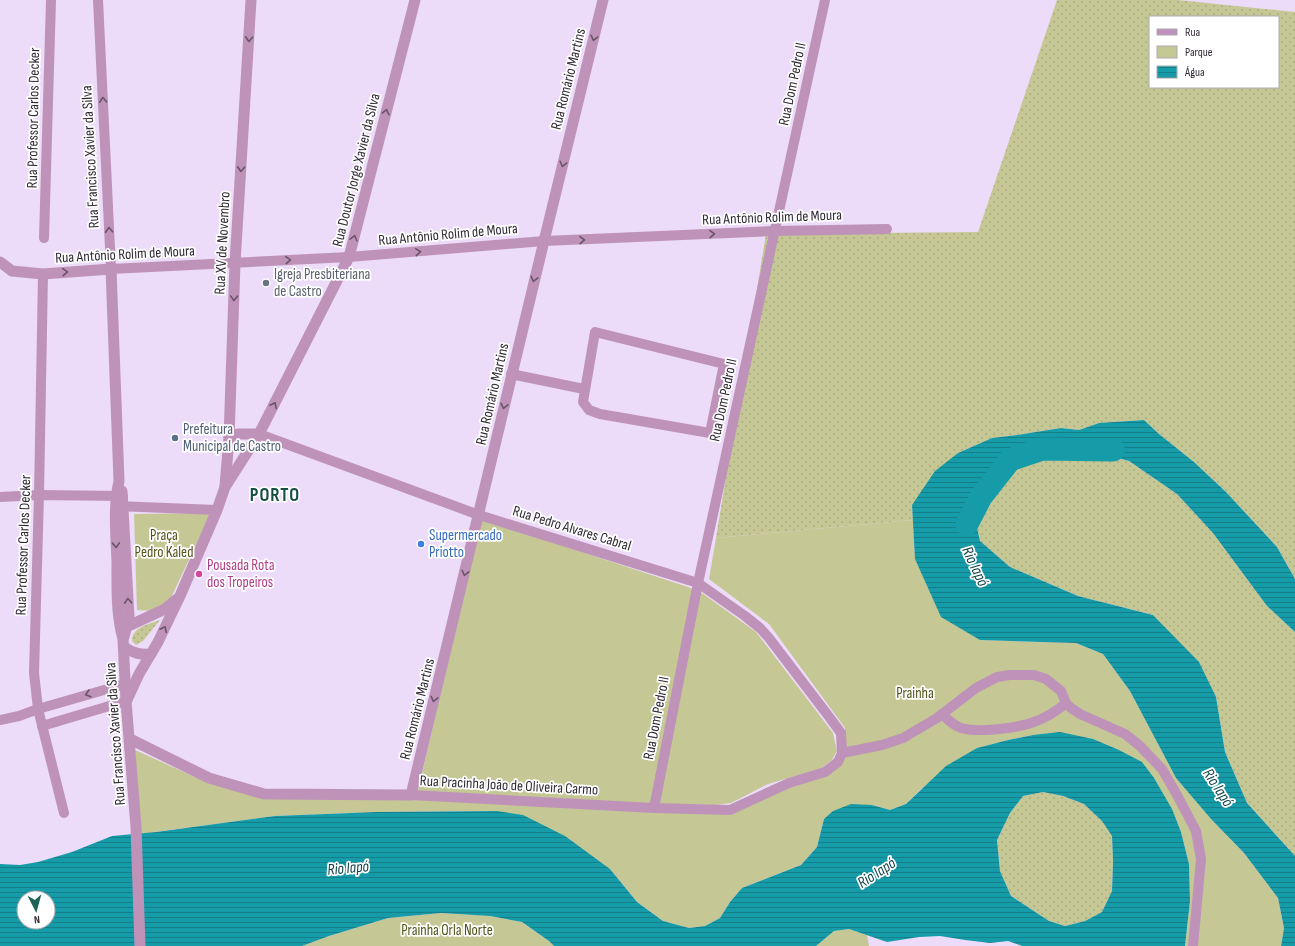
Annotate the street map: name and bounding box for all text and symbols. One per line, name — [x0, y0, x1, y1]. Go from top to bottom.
legend — [1149, 16, 1279, 88]
text: Rua — [1185, 25, 1201, 40]
street label: Rua Romário Martins — [547, 26, 590, 132]
one-way arrow — [590, 35, 598, 41]
one-way arrow — [245, 36, 253, 42]
street label: Rua Dom Pedro II — [774, 41, 811, 127]
text: Parque — [1185, 45, 1213, 60]
street label: Rua Professor Carlos Decker — [23, 47, 44, 188]
text: Água — [1184, 65, 1205, 80]
street label: Rua Francisco Xavier da Silva — [77, 85, 104, 229]
street label: Rua Doutor Jorge Xavier da Silva — [328, 91, 385, 249]
one-way arrow — [98, 97, 107, 103]
one-way arrow — [381, 109, 390, 116]
one-way arrow — [559, 161, 567, 167]
one-way arrow — [237, 166, 246, 172]
street label: Rua XV de Novembro — [210, 191, 235, 295]
street label: Rua Antônio Rolim de Moura — [702, 206, 842, 229]
street label: Rua Antônio Rolim de Moura — [378, 219, 519, 250]
one-way arrow — [105, 227, 113, 233]
one-way arrow — [709, 230, 715, 238]
one-way arrow — [349, 235, 358, 242]
one-way arrow — [579, 235, 585, 244]
street label: Rua Antônio Rolim de Moura — [55, 241, 196, 268]
one-way arrow — [415, 247, 421, 256]
one-way arrow — [285, 256, 291, 265]
place label: Igreja Presbiteriana de Castro — [274, 265, 371, 301]
one-way arrow — [62, 268, 68, 277]
one-way arrow — [531, 276, 539, 282]
marker: Igreja Presbiteriana de Castro — [261, 278, 271, 288]
one-way arrow — [230, 295, 238, 301]
street label: Rua Romário Martins — [472, 341, 513, 447]
street label: Rua Dom Pedro II — [705, 357, 742, 443]
one-way arrow — [269, 402, 277, 409]
one-way arrow — [501, 403, 509, 409]
place label: Prefeitura Municipal de Castro — [183, 420, 281, 456]
marker: Prefeitura Municipal de Castro — [170, 433, 180, 443]
street label: Rua Professor Carlos Decker — [12, 474, 35, 616]
district label: PORTO — [250, 484, 300, 507]
street label: Rua Pedro Alvares Cabral — [510, 501, 633, 556]
park label: Praça Pedro Kaled — [135, 526, 193, 562]
place label: Supermercado Priotto — [429, 526, 502, 562]
marker: Supermercado Priotto — [416, 539, 426, 549]
one-way arrow — [112, 542, 120, 548]
water label: Rio Iapó — [957, 544, 992, 590]
place label: Pousada Rota dos Tropeiros — [207, 556, 275, 592]
marker: Pousada Rota dos Tropeiros — [194, 569, 204, 579]
one-way arrow — [461, 570, 469, 576]
one-way arrow — [124, 598, 132, 604]
one-way arrow — [159, 626, 167, 634]
street label: Rua Romário Martins — [396, 656, 439, 762]
street label: Rua Francisco Xavier da Silva — [101, 662, 130, 806]
street label: Rua Dom Pedro II — [639, 675, 674, 761]
park label: Prainha — [896, 684, 934, 703]
one-way arrow — [85, 690, 91, 698]
one-way arrow — [431, 696, 439, 703]
water label: Rio Iapó — [1198, 765, 1237, 811]
street label: Rua Pracinha João de Oliveira Carmo — [419, 771, 599, 800]
water label: Rio Iapó — [854, 854, 900, 893]
water label: Rio Iapó — [326, 857, 370, 880]
north arrow — [16, 890, 56, 930]
text: N — [33, 913, 41, 926]
park label: Prainha Orla Norte — [401, 921, 493, 940]

